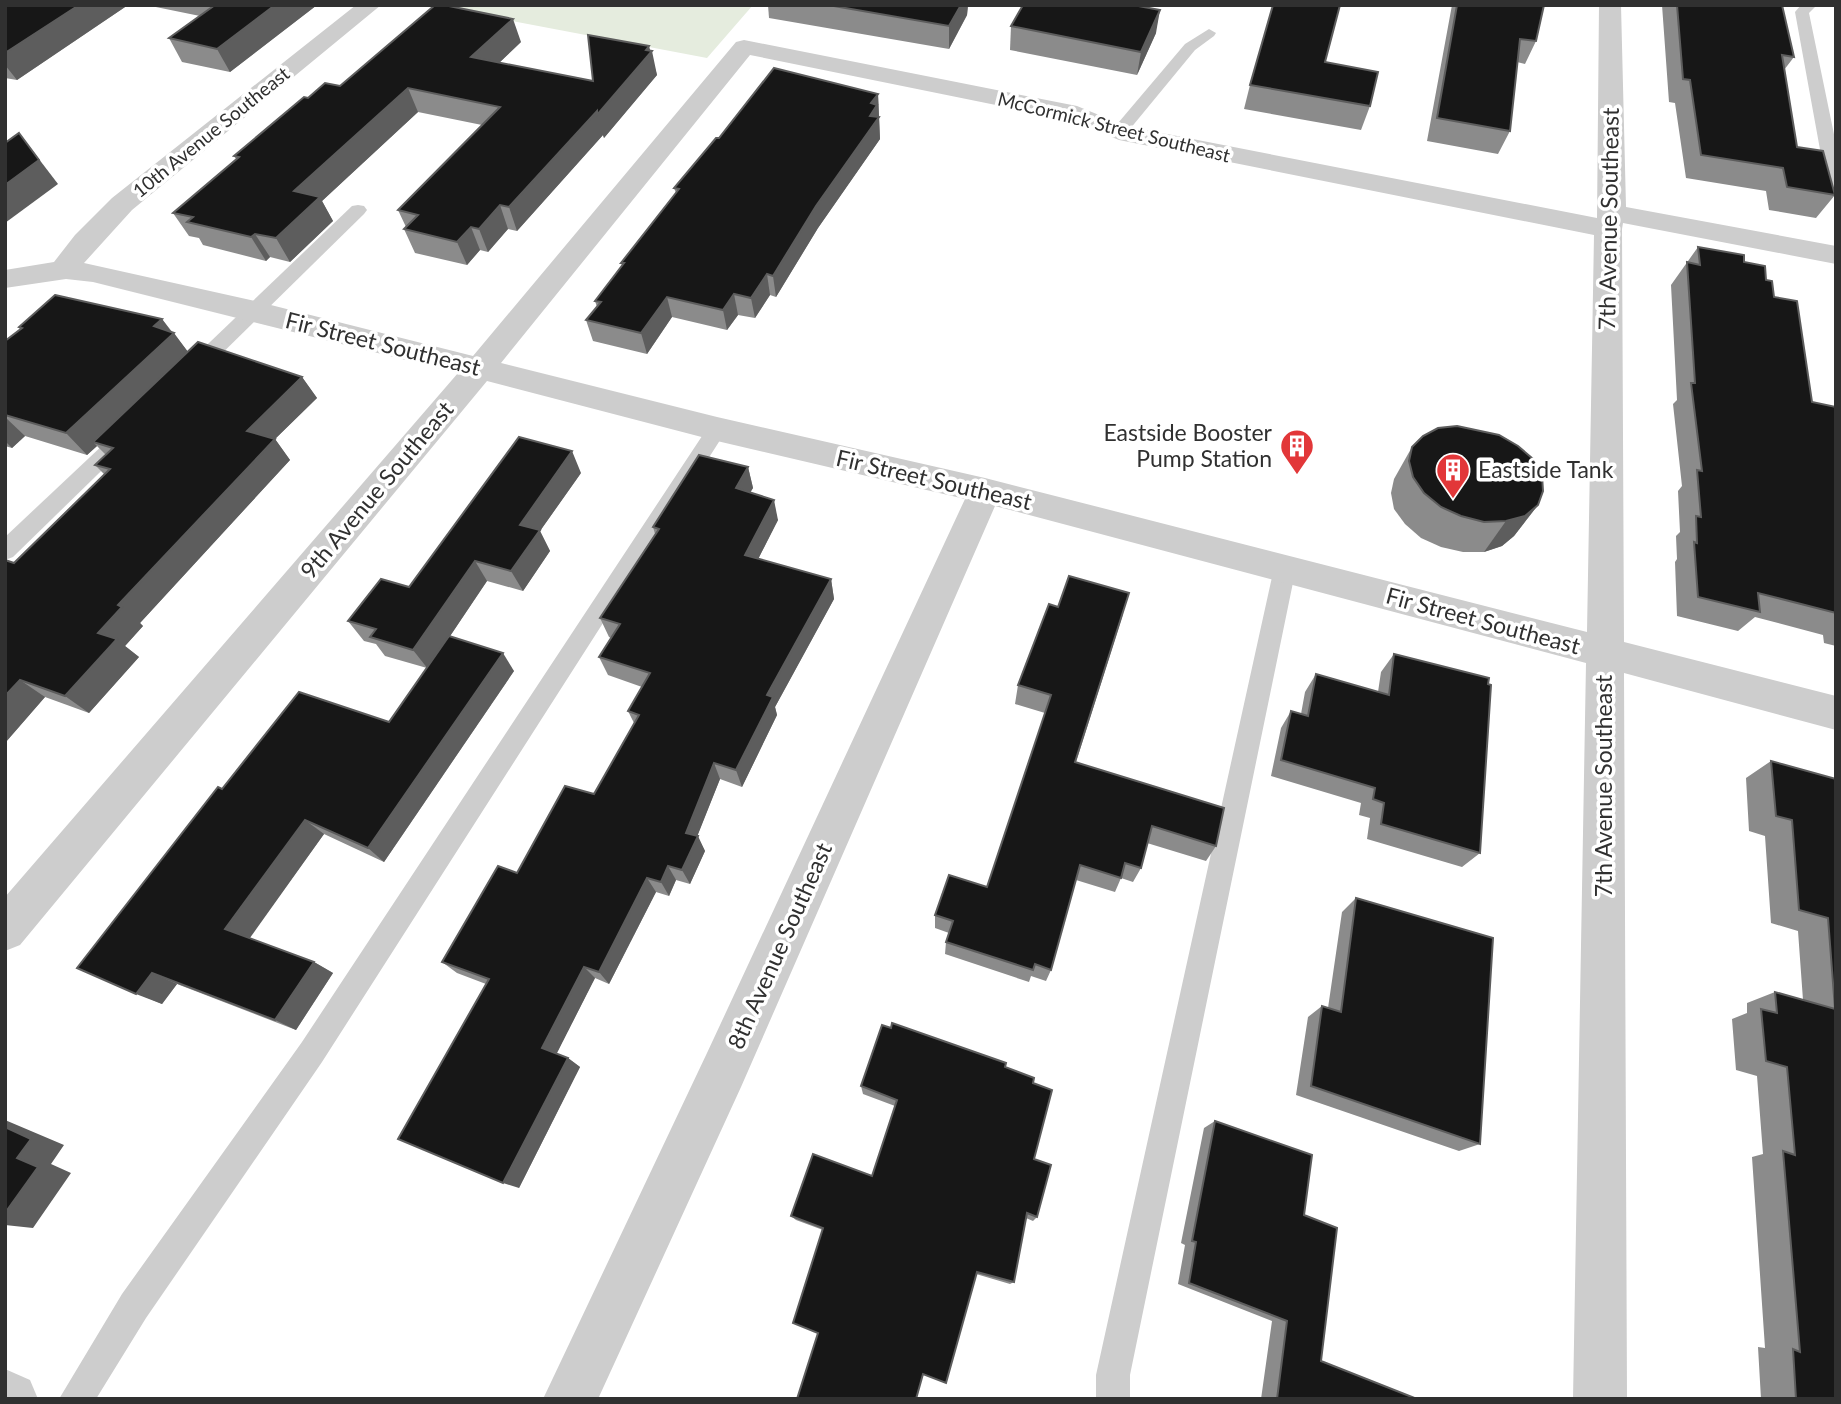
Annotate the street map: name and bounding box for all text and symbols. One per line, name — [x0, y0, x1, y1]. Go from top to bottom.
street label: 10th Avenue Southeast — [128, 61, 294, 202]
street label: McCormick Street Southeast — [996, 86, 1233, 167]
street label: 7th Avenue Southeast — [1592, 107, 1624, 331]
street label: Fir Street Southeast — [283, 305, 484, 381]
street label: 9th Avenue Southeast — [294, 394, 459, 584]
place label: Eastside Booster Pump Station — [1103, 418, 1273, 472]
building icon: Eastside Booster Pump Station — [1278, 427, 1316, 476]
street label: Fir Street Southeast — [834, 443, 1035, 515]
building icon: Eastside Tank — [1434, 451, 1472, 500]
place label: Eastside Tank — [1478, 455, 1614, 483]
street label: Fir Street Southeast — [1383, 581, 1584, 660]
street label: 7th Avenue Southeast — [1589, 674, 1617, 897]
street label: 8th Avenue Southeast — [721, 837, 837, 1053]

